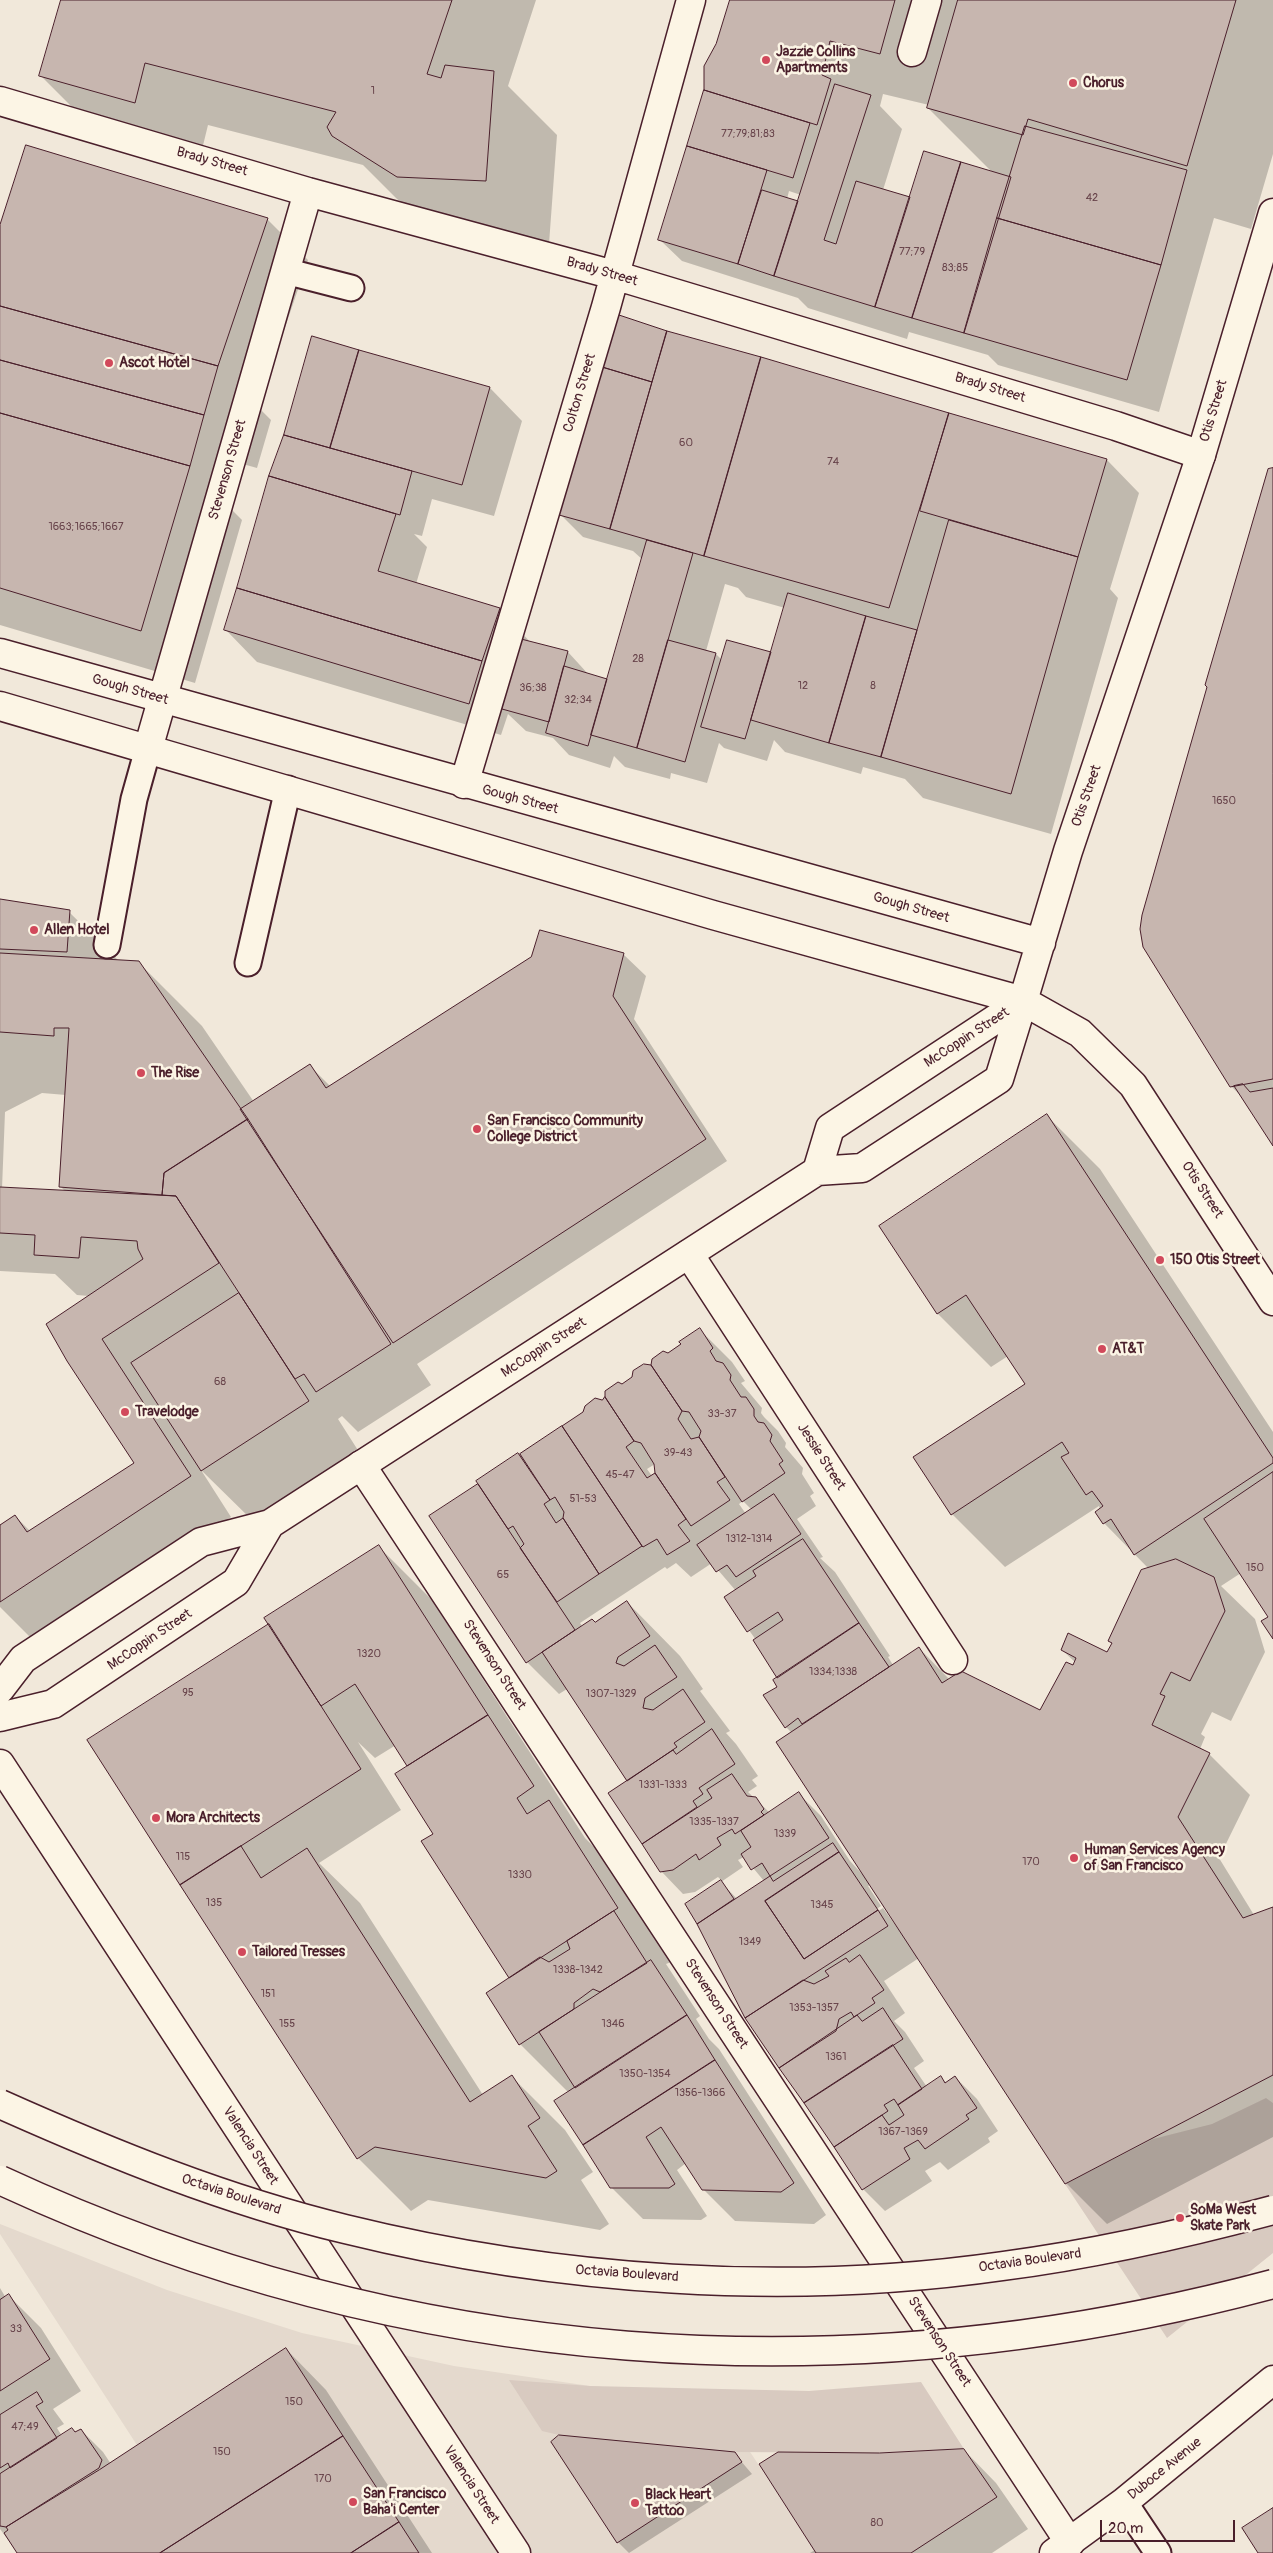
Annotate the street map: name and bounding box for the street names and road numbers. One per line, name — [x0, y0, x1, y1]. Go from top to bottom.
street label: Brady Street — [174, 144, 250, 180]
street label: Brady Street — [564, 254, 640, 290]
street label: Colton Street — [560, 352, 600, 434]
street label: Brady Street — [953, 369, 1027, 407]
street label: Otis Street — [1197, 378, 1231, 444]
street label: Stevenson Street — [206, 418, 250, 522]
street label: Gough Street — [90, 671, 170, 709]
street label: Otis Street — [1069, 763, 1105, 829]
street label: Gough Street — [480, 782, 560, 818]
street label: Gough Street — [871, 889, 951, 927]
street label: McCoppin Street — [921, 1004, 1013, 1072]
street label: Otis Street — [1177, 1158, 1227, 1222]
street label: McCoppin Street — [498, 1314, 590, 1382]
street label: Jessie Street — [793, 1420, 849, 1494]
street label: McCoppin Street — [105, 1606, 195, 1674]
street label: Stevenson Street — [459, 1617, 529, 1713]
street label: Stevenson Street — [681, 1956, 751, 2052]
street label: Valencia Street — [218, 2104, 282, 2188]
street label: Octavia Boulevard — [179, 2171, 283, 2219]
street label: Octavia Boulevard — [978, 2245, 1082, 2277]
street label: Octavia Boulevard — [575, 2262, 679, 2286]
street label: Stevenson Street — [904, 2294, 974, 2390]
street label: Duboce Avenue — [1125, 2434, 1205, 2504]
street label: Valencia Street — [439, 2443, 503, 2527]

